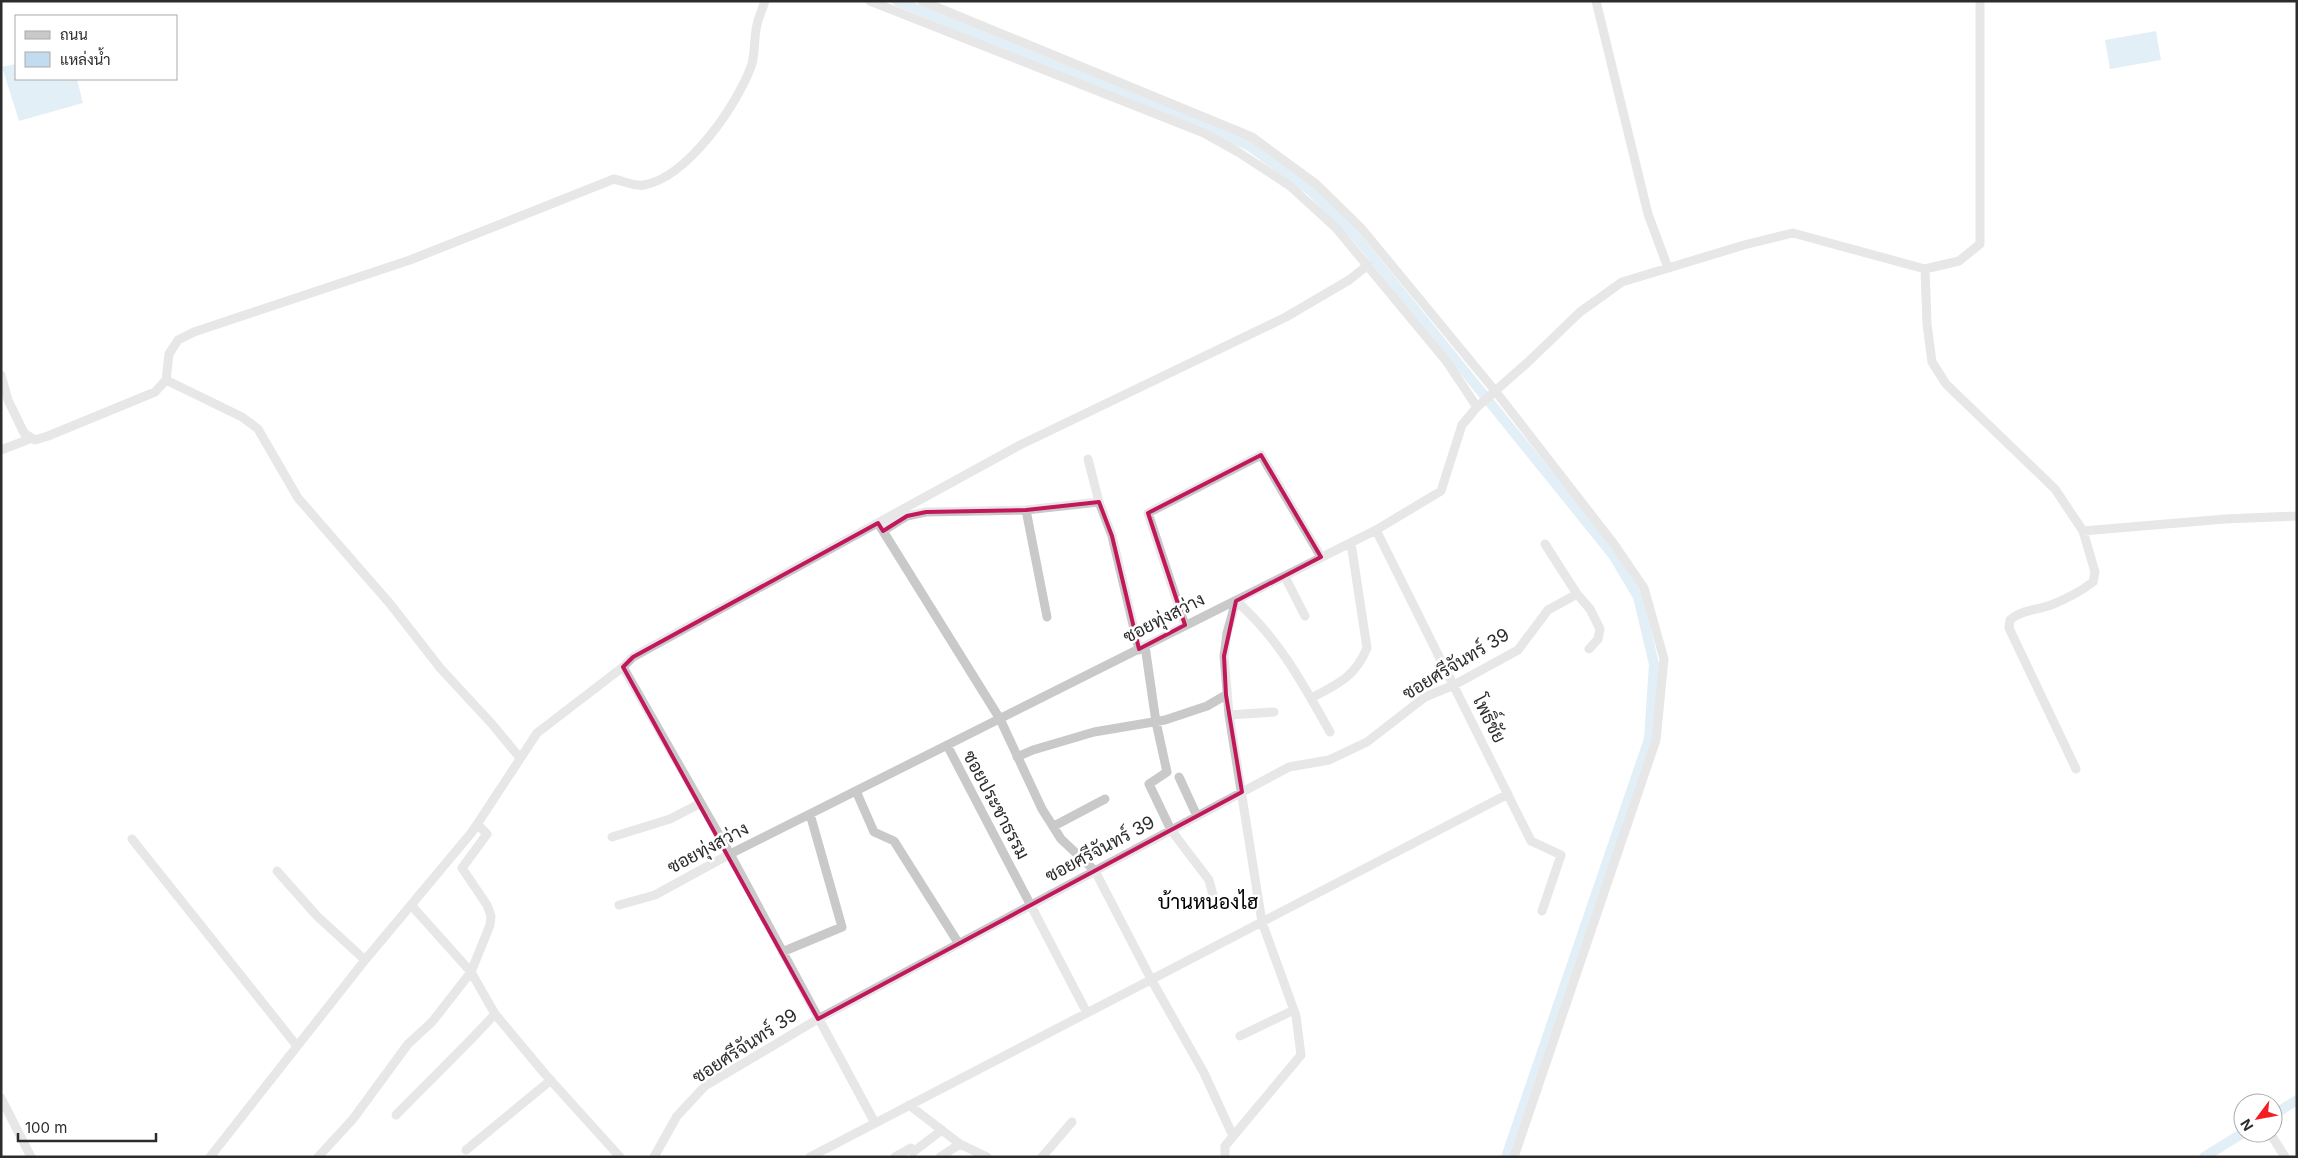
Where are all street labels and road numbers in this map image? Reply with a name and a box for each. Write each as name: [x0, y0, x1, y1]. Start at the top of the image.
street label: ซอยทุ่งสว่าง: [1119, 587, 1209, 649]
street label: ซอยศรีจันทร์ 39: [1398, 622, 1513, 704]
street label: โพธิ์ชัย: [1468, 688, 1515, 746]
street label: ซอยประชาธรรม: [959, 747, 1034, 863]
street label: ซอยศรีจันทร์ 39: [1041, 809, 1158, 886]
street label: ซอยทุ่งสว่าง: [663, 817, 753, 879]
street label: ซอยศรีจันทร์ 39: [687, 1002, 801, 1087]

